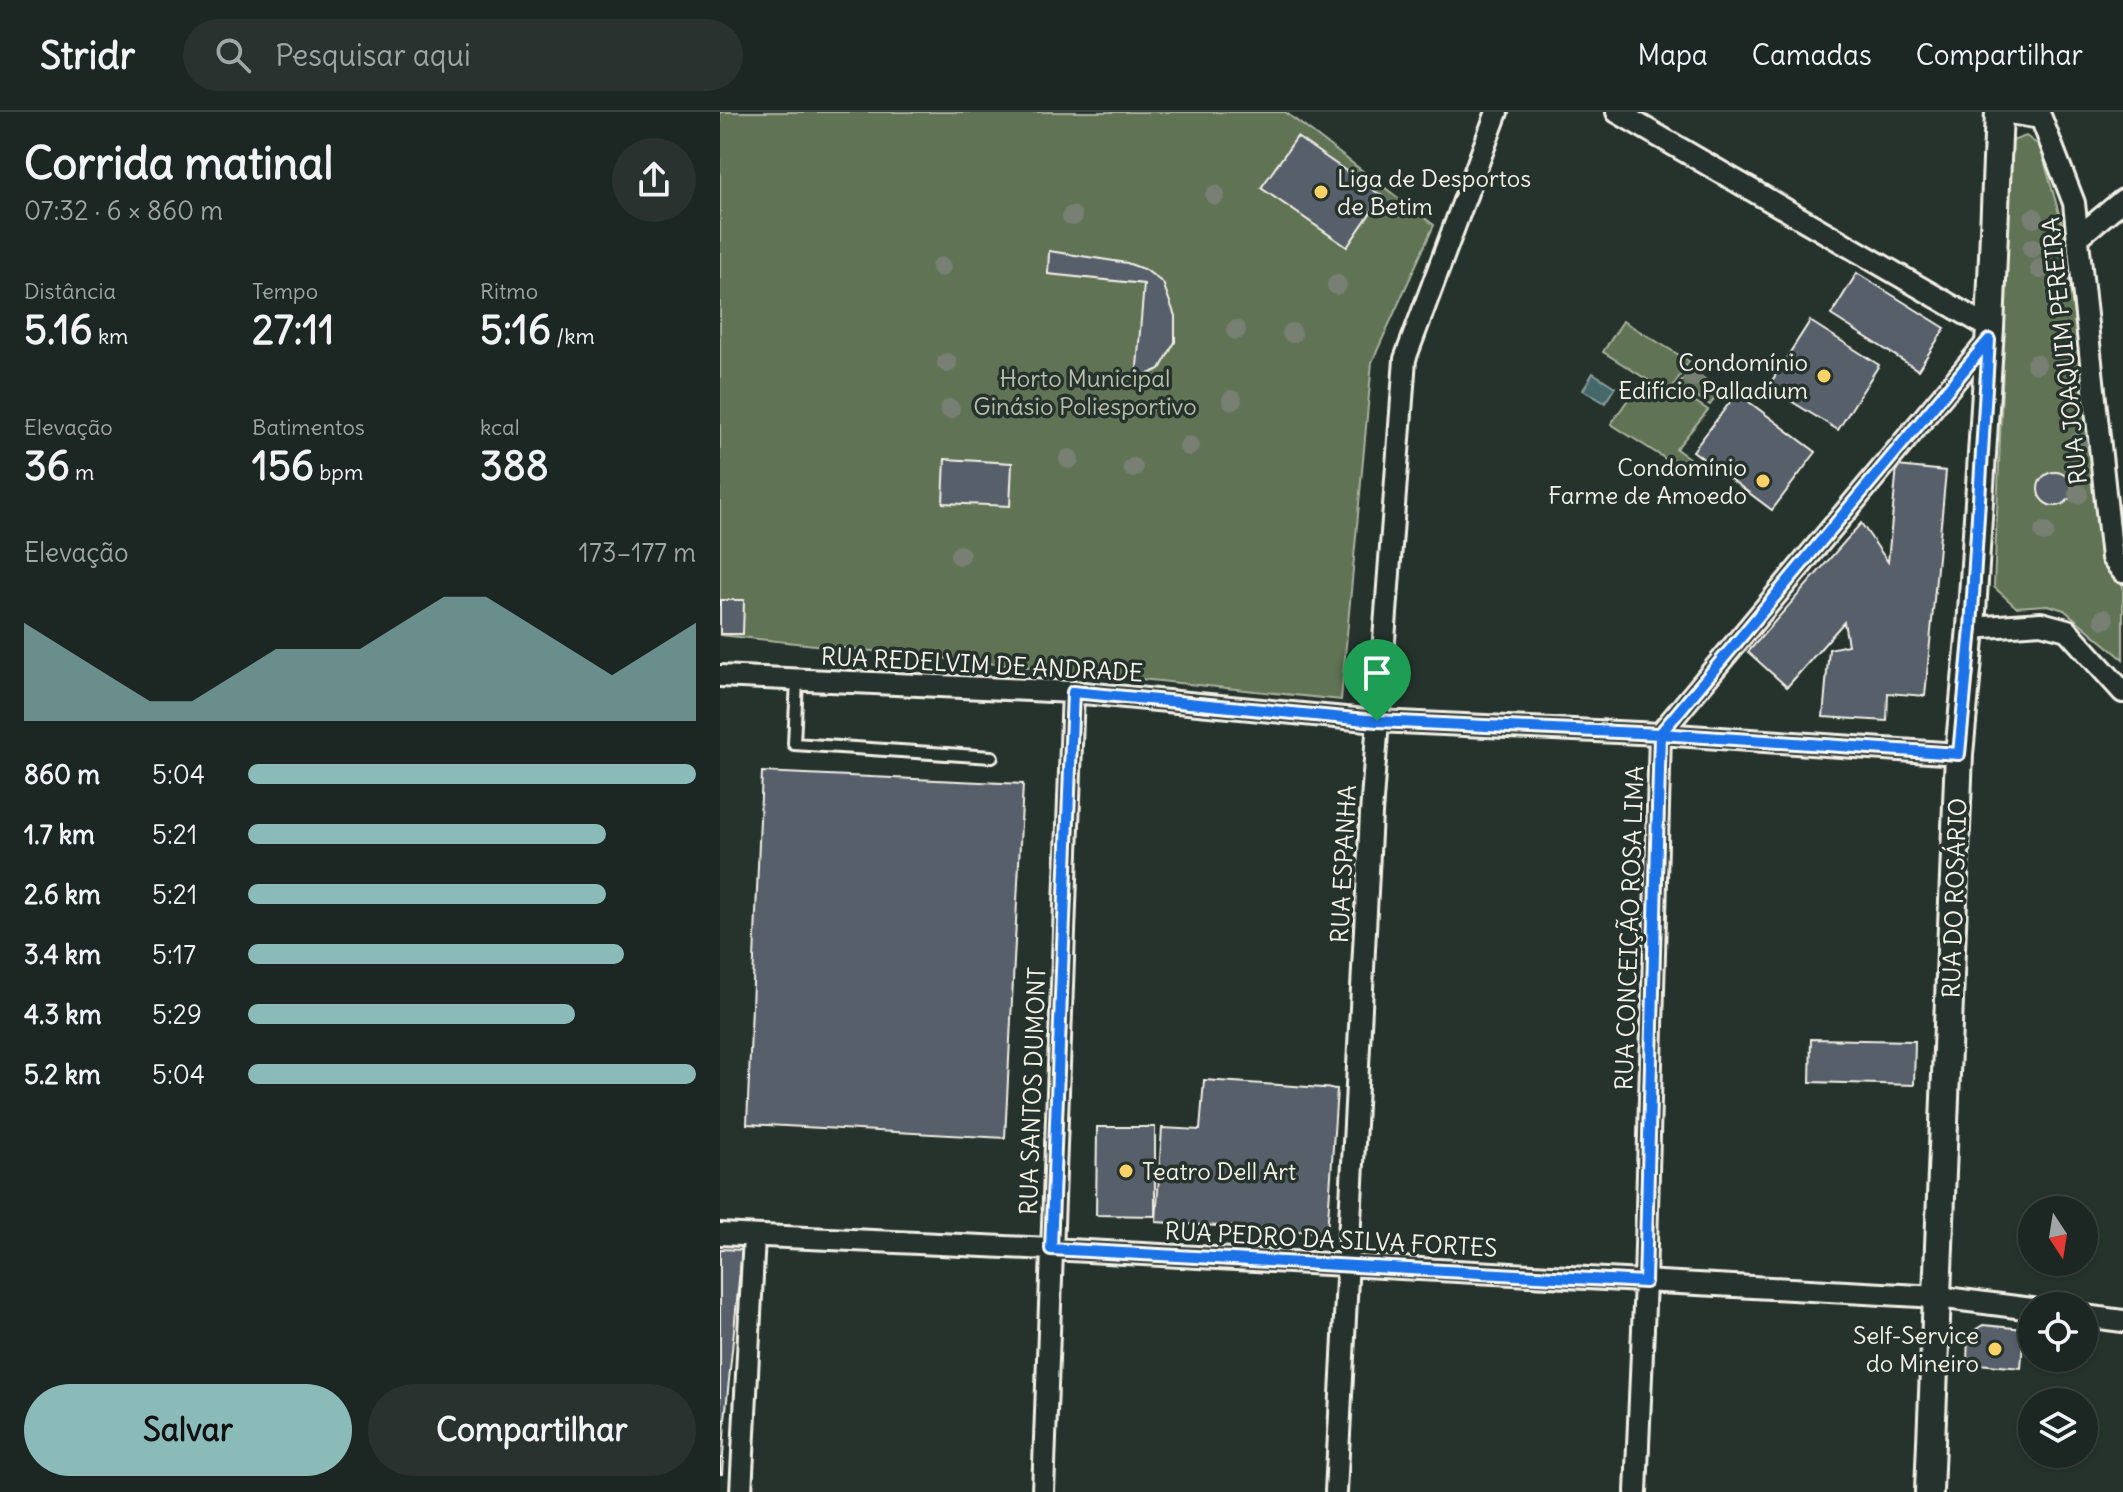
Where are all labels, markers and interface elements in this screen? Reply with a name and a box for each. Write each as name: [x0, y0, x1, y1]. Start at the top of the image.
search box: [183, 19, 743, 91]
text: Stridr: [40, 32, 135, 79]
icon: search: [211, 33, 255, 77]
text: Pesquisar aqui: [275, 36, 471, 74]
text: Mapa: [1637, 37, 1708, 73]
text: Camadas: [1752, 37, 1872, 73]
text: Compartilhar: [1916, 37, 2083, 73]
text: Corrida matinal: [24, 136, 333, 191]
button: share: [612, 138, 696, 222]
place label: Liga de Desportos de Betim: [1337, 163, 1531, 221]
marker: Liga de Desportos de Betim: [1312, 183, 1330, 201]
text: 07:32 · 6 × 860 m: [24, 194, 223, 227]
street label: RUA JOAQUIM PEREIRA: [2035, 216, 2093, 486]
text: Distância: [24, 277, 116, 305]
text: Tempo: [252, 277, 318, 305]
text: Ritmo: [480, 277, 538, 305]
text: 5.16: [24, 305, 93, 355]
text: 27:11: [252, 305, 334, 355]
text: 5:16: [480, 305, 551, 355]
text: km: [93, 322, 128, 350]
text: /km: [551, 322, 595, 350]
place label: Condomínio Edifício Palladium: [1618, 347, 1808, 405]
park label: Horto Municipal Ginásio Poliesportivo: [973, 363, 1197, 421]
marker: Condomínio Edifício Palladium: [1815, 367, 1833, 385]
text: Elevação: [24, 413, 113, 441]
text: Batimentos: [252, 413, 365, 441]
text: kcal: [480, 413, 520, 441]
text: 36: [24, 441, 70, 491]
text: 156: [252, 441, 314, 491]
text: 388: [480, 441, 549, 491]
place label: Condomínio Farme de Amoedo: [1548, 452, 1747, 510]
text: m: [70, 458, 94, 486]
text: bpm: [314, 458, 363, 486]
marker: Condomínio Farme de Amoedo: [1754, 472, 1772, 490]
text: Elevação: [24, 536, 129, 569]
text: 173–177 m: [579, 536, 696, 569]
pin: [1343, 639, 1411, 721]
street label: RUA REDELVIM DE ANDRADE: [820, 641, 1144, 687]
icon: arrive: [1355, 651, 1399, 695]
text: 860 m: [24, 758, 100, 791]
text: 5:04: [152, 758, 205, 791]
street label: RUA CONCEIÇÃO ROSA LIMA: [1608, 765, 1650, 1091]
street label: RUA ESPANHA: [1324, 784, 1362, 944]
street label: RUA DO ROSÁRIO: [1936, 797, 1972, 999]
text: 1.7 km: [24, 818, 95, 851]
text: 5:21: [152, 818, 197, 851]
text: 2.6 km: [24, 878, 101, 911]
text: 5:21: [152, 878, 197, 911]
text: 3.4 km: [24, 938, 101, 971]
text: 5:17: [152, 938, 196, 971]
street label: RUA SANTOS DUMONT: [1013, 966, 1051, 1216]
text: 4.3 km: [24, 998, 101, 1031]
text: 5:29: [152, 998, 202, 1031]
text: 5.2 km: [24, 1058, 101, 1091]
text: 5:04: [152, 1058, 205, 1091]
place label: Teatro Dell Art: [1142, 1156, 1296, 1186]
marker: Teatro Dell Art: [1117, 1162, 1135, 1180]
north arrow: [2018, 1196, 2098, 1276]
map controls: [2018, 1196, 2098, 1468]
street label: RUA PEDRO DA SILVA FORTES: [1164, 1215, 1498, 1263]
button: locate: [2018, 1292, 2098, 1372]
place label: Self-Service do Mineiro: [1853, 1320, 1979, 1378]
marker: Self-Service do Mineiro: [1986, 1340, 2004, 1358]
button: Salvar: [24, 1384, 352, 1476]
button: Compartilhar: [368, 1384, 696, 1476]
button: layers: [2018, 1388, 2098, 1468]

